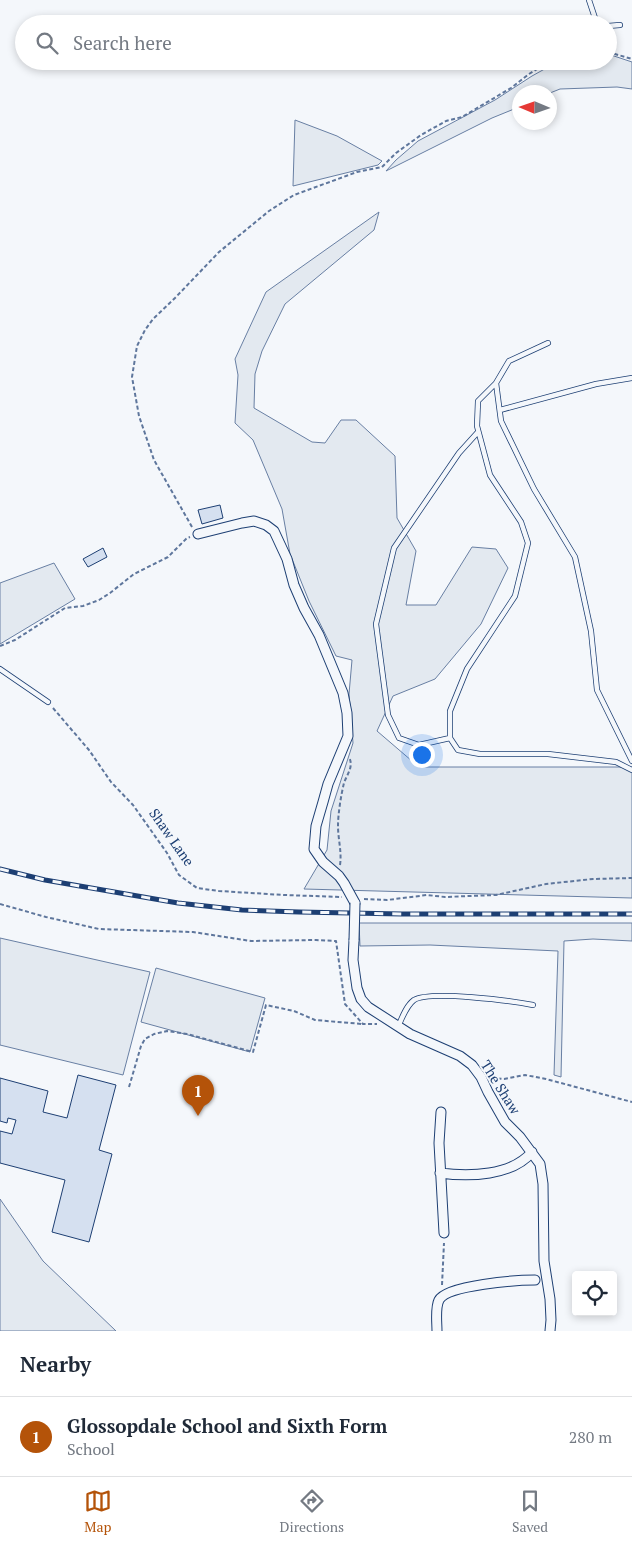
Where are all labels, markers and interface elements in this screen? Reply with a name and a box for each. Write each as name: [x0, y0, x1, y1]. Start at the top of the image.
search box: [15, 15, 617, 70]
icon: search: [33, 29, 61, 57]
text: Search here: [73, 30, 172, 55]
north arrow: [512, 85, 557, 130]
your location: [409, 742, 435, 768]
street label: Shaw Lane: [145, 804, 199, 870]
street label: The Shaw: [477, 1056, 525, 1118]
pin: 1: [182, 1075, 214, 1116]
map controls: [572, 1271, 617, 1316]
button: locate: [572, 1271, 617, 1316]
text: Nearby: [20, 1350, 91, 1378]
text: Glossopdale School and Sixth Form: [67, 1413, 387, 1438]
text: 1: [31, 1426, 41, 1448]
text: 280 m: [569, 1426, 612, 1448]
text: School: [67, 1438, 115, 1460]
tab: Map: [84, 1487, 112, 1536]
tab: Directions: [280, 1487, 344, 1536]
tab: Saved: [512, 1487, 548, 1536]

